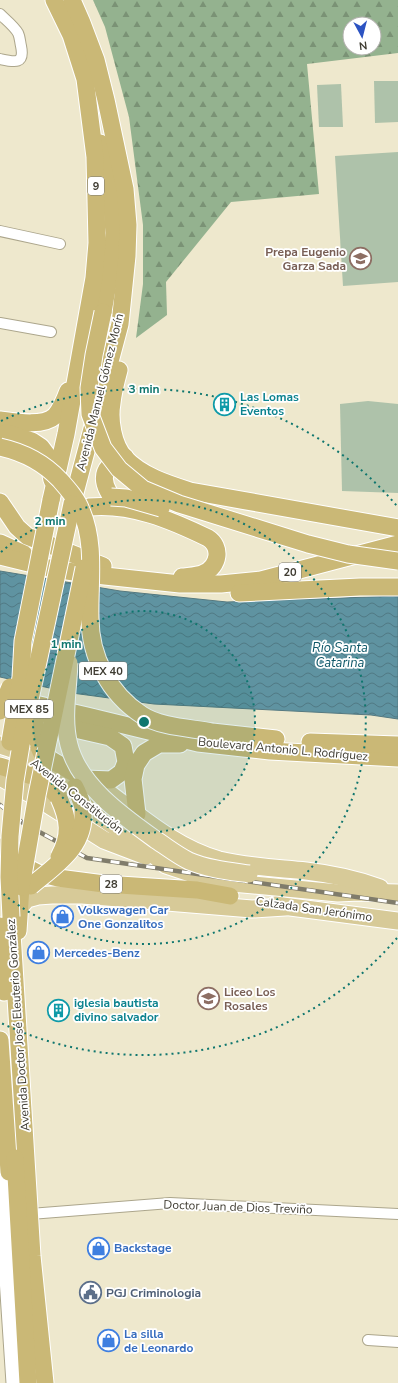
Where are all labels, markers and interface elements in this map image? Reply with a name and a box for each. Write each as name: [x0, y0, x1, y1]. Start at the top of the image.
north arrow: [342, 16, 382, 56]
text: N: [358, 37, 368, 53]
road number: 9: [88, 177, 104, 195]
place label: Prepa Eugenio Garza Sada: [265, 244, 346, 274]
school or university icon: Prepa Eugenio Garza Sada: [348, 246, 374, 272]
street label: Avenida Manuel Gómez Morín: [73, 312, 127, 472]
text: 3 min: [128, 381, 160, 397]
place label: Las Lomas Eventos: [240, 389, 299, 419]
building icon: Las Lomas Eventos: [212, 391, 238, 417]
text: 2 min: [34, 513, 66, 529]
road number: 20: [279, 563, 301, 581]
text: 1 min: [50, 636, 82, 652]
water label: Río Santa Catarina: [312, 639, 368, 672]
road number: MEX 40: [79, 662, 127, 680]
road number: MEX 85: [5, 700, 53, 718]
centre of rings: [137, 715, 151, 729]
street label: Boulevard Antonio L. Rodríguez: [197, 734, 369, 764]
street label: Avenida Constitución: [27, 755, 127, 837]
road number: 28: [100, 875, 122, 893]
street label: Calzada San Jerónimo: [255, 893, 374, 925]
place label: Volkswagen Car One Gonzalitos: [77, 902, 169, 932]
shop icon: Volkswagen Car One Gonzalitos: [49, 904, 75, 930]
street label: Avenida Doctor José Eleuterio González: [3, 918, 33, 1132]
shop icon: Mercedes-Benz: [25, 940, 51, 966]
place label: Mercedes-Benz: [54, 945, 140, 961]
place label: Liceo Los Rosales: [224, 984, 276, 1014]
school or university icon: Liceo Los Rosales: [195, 986, 221, 1012]
place label: iglesia bautista divino salvador: [74, 995, 159, 1025]
building icon: iglesia bautista divino salvador: [46, 997, 72, 1023]
street label: Doctor Juan de Dios Treviño: [163, 1196, 313, 1218]
shop icon: Backstage: [85, 1235, 111, 1261]
place label: Backstage: [114, 1240, 172, 1256]
public building icon: PGJ Criminologia: [78, 1280, 104, 1306]
place label: PGJ Criminologia: [106, 1285, 201, 1301]
place label: La silla de Leonardo: [124, 1326, 193, 1356]
shop icon: La silla de Leonardo: [96, 1328, 122, 1354]

